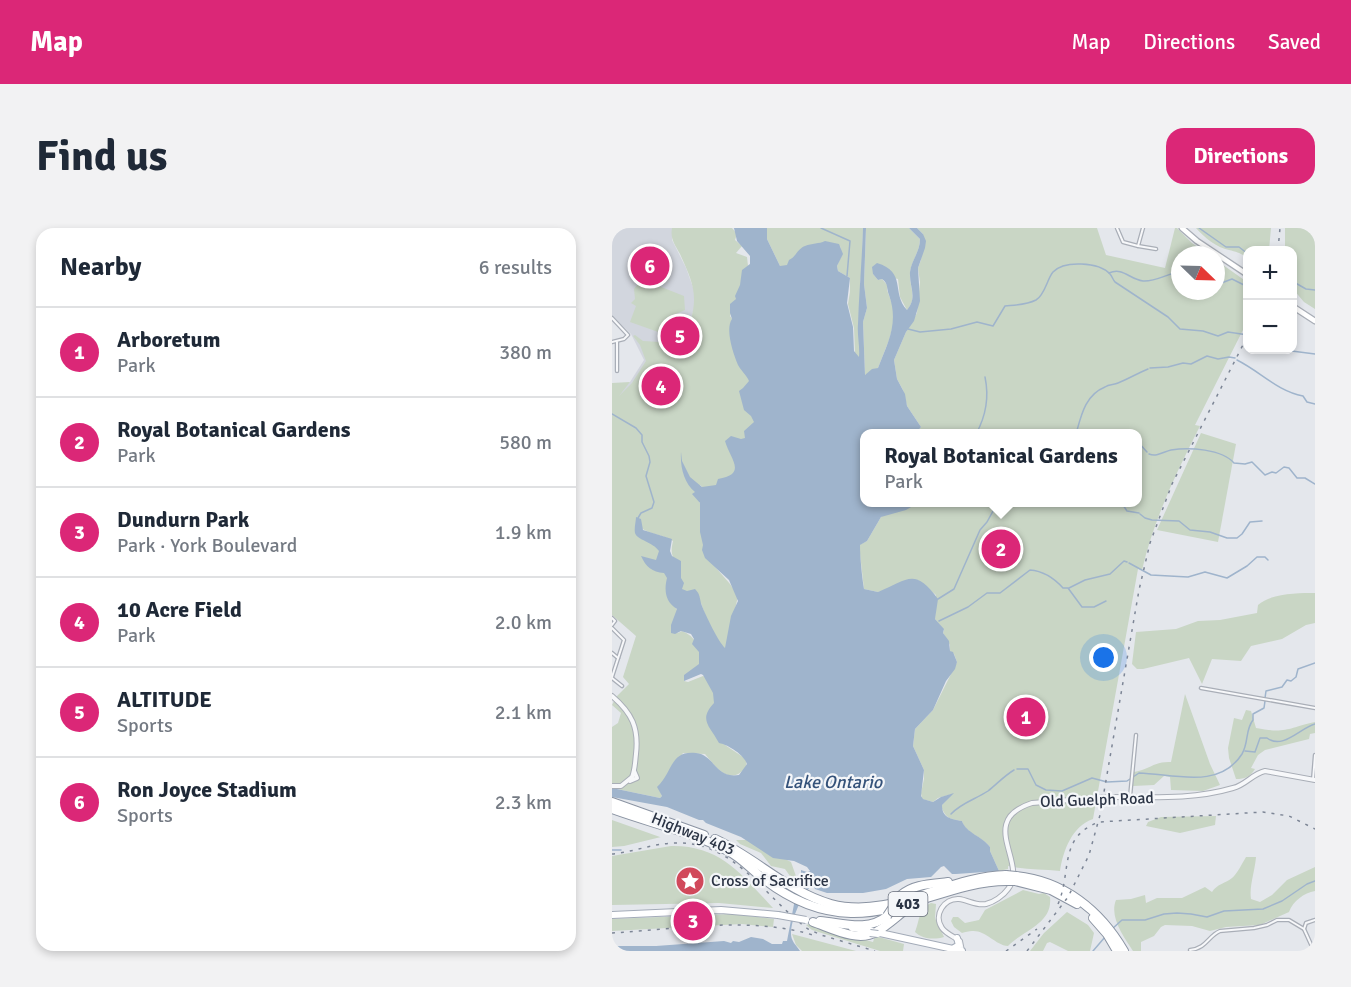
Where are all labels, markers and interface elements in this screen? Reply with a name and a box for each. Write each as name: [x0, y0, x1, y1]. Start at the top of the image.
text: Map: [30, 25, 83, 59]
text: Map: [1072, 29, 1110, 55]
text: Directions: [1143, 29, 1235, 55]
text: Saved: [1268, 29, 1321, 55]
button: Directions: [1166, 128, 1315, 184]
text: Find us: [36, 131, 167, 182]
pin: 6: [630, 243, 669, 288]
north arrow: [1171, 246, 1225, 300]
map controls: [1243, 246, 1297, 354]
button: +: [1243, 246, 1297, 300]
text: Nearby: [60, 251, 141, 283]
text: 6 results: [479, 255, 552, 280]
button: −: [1243, 300, 1297, 354]
pin: 5: [660, 314, 700, 358]
text: Arboretum: [117, 326, 220, 353]
text: 1: [74, 340, 85, 365]
text: 380 m: [499, 340, 552, 365]
text: Park: [117, 353, 155, 378]
pin: 4: [641, 364, 680, 408]
text: Royal Botanical Gardens: [117, 416, 350, 443]
popup: [860, 429, 1142, 507]
text: 2: [74, 430, 85, 455]
text: 580 m: [499, 430, 552, 455]
text: Royal Botanical Gardens: [884, 442, 1118, 469]
text: Park: [117, 443, 155, 468]
text: Park: [884, 469, 923, 494]
text: Dundurn Park: [117, 506, 249, 533]
text: 3: [74, 520, 85, 545]
text: 1.9 km: [495, 520, 552, 545]
pin: 2: [982, 526, 1020, 572]
text: Park · York Boulevard: [117, 533, 297, 558]
text: 10 Acre Field: [117, 596, 242, 623]
text: 4: [74, 610, 85, 635]
text: 2.0 km: [495, 610, 552, 635]
text: Park: [117, 623, 155, 648]
your location: [1089, 643, 1118, 672]
text: ALTITUDE: [117, 686, 212, 713]
pin: 1: [1006, 694, 1046, 740]
text: 5: [74, 700, 85, 725]
text: 2.1 km: [495, 700, 552, 725]
text: Sports: [117, 713, 173, 738]
water label: Lake Ontario: [784, 771, 884, 793]
text: Ron Joyce Stadium: [117, 776, 297, 803]
street label: Old Guelph Road: [1040, 788, 1154, 812]
text: 6: [74, 790, 85, 815]
text: 2.3 km: [495, 790, 552, 815]
text: Sports: [117, 803, 173, 828]
street label: Highway 403: [648, 808, 738, 860]
place icon: Cross of Sacrifice: [674, 865, 706, 897]
place label: Cross of Sacrifice: [711, 871, 829, 891]
road number: 403: [888, 892, 928, 916]
pin: 3: [674, 898, 712, 944]

